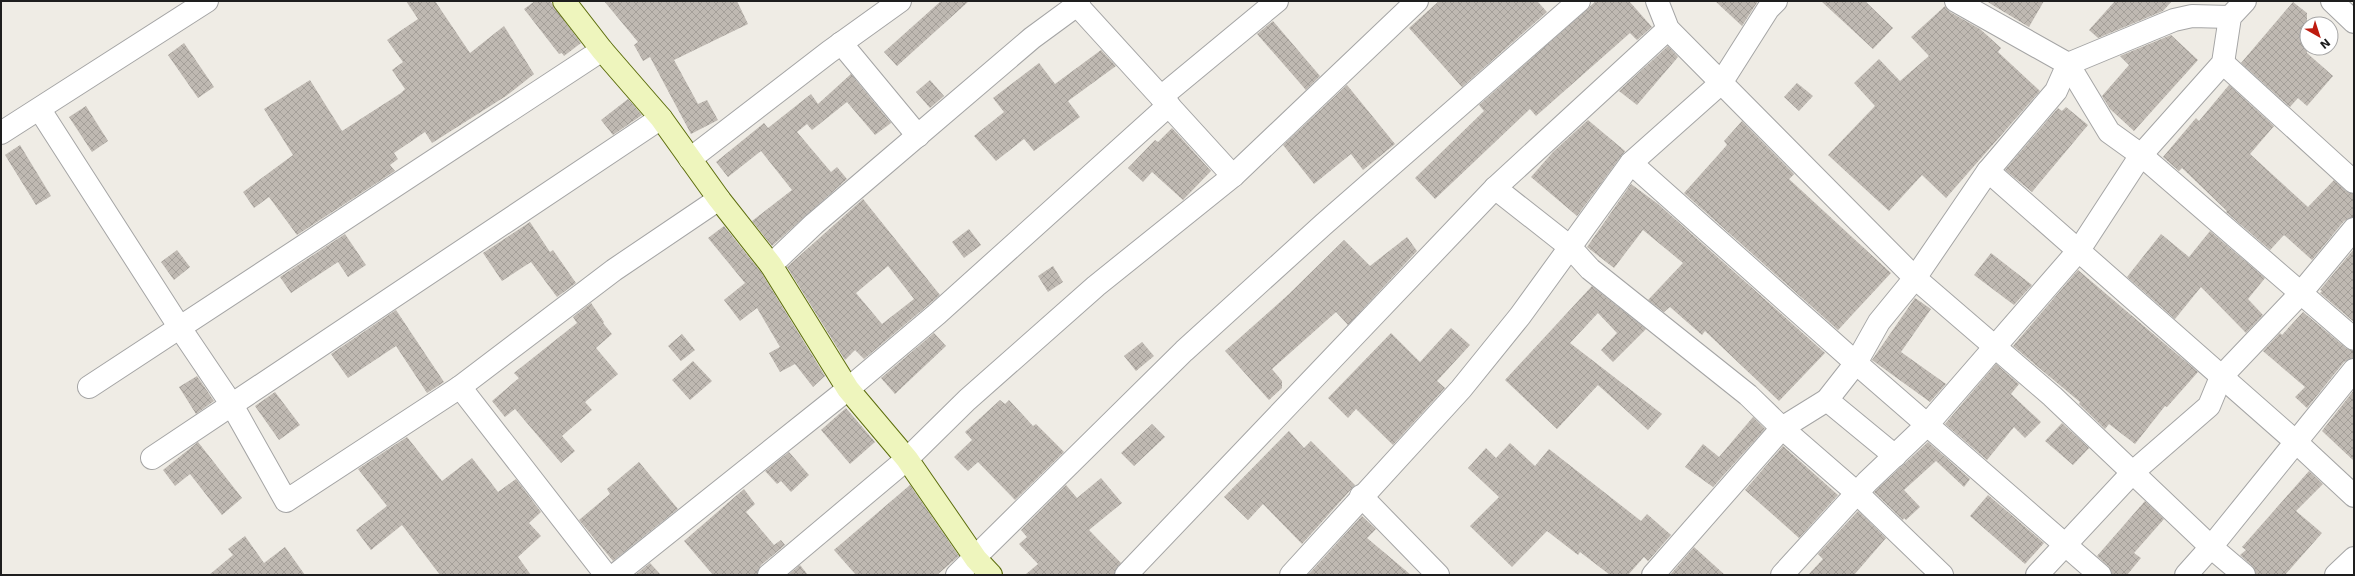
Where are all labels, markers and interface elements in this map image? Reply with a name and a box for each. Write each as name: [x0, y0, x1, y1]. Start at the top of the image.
north arrow: [2299, 16, 2339, 56]
text: N: [2317, 35, 2333, 51]

